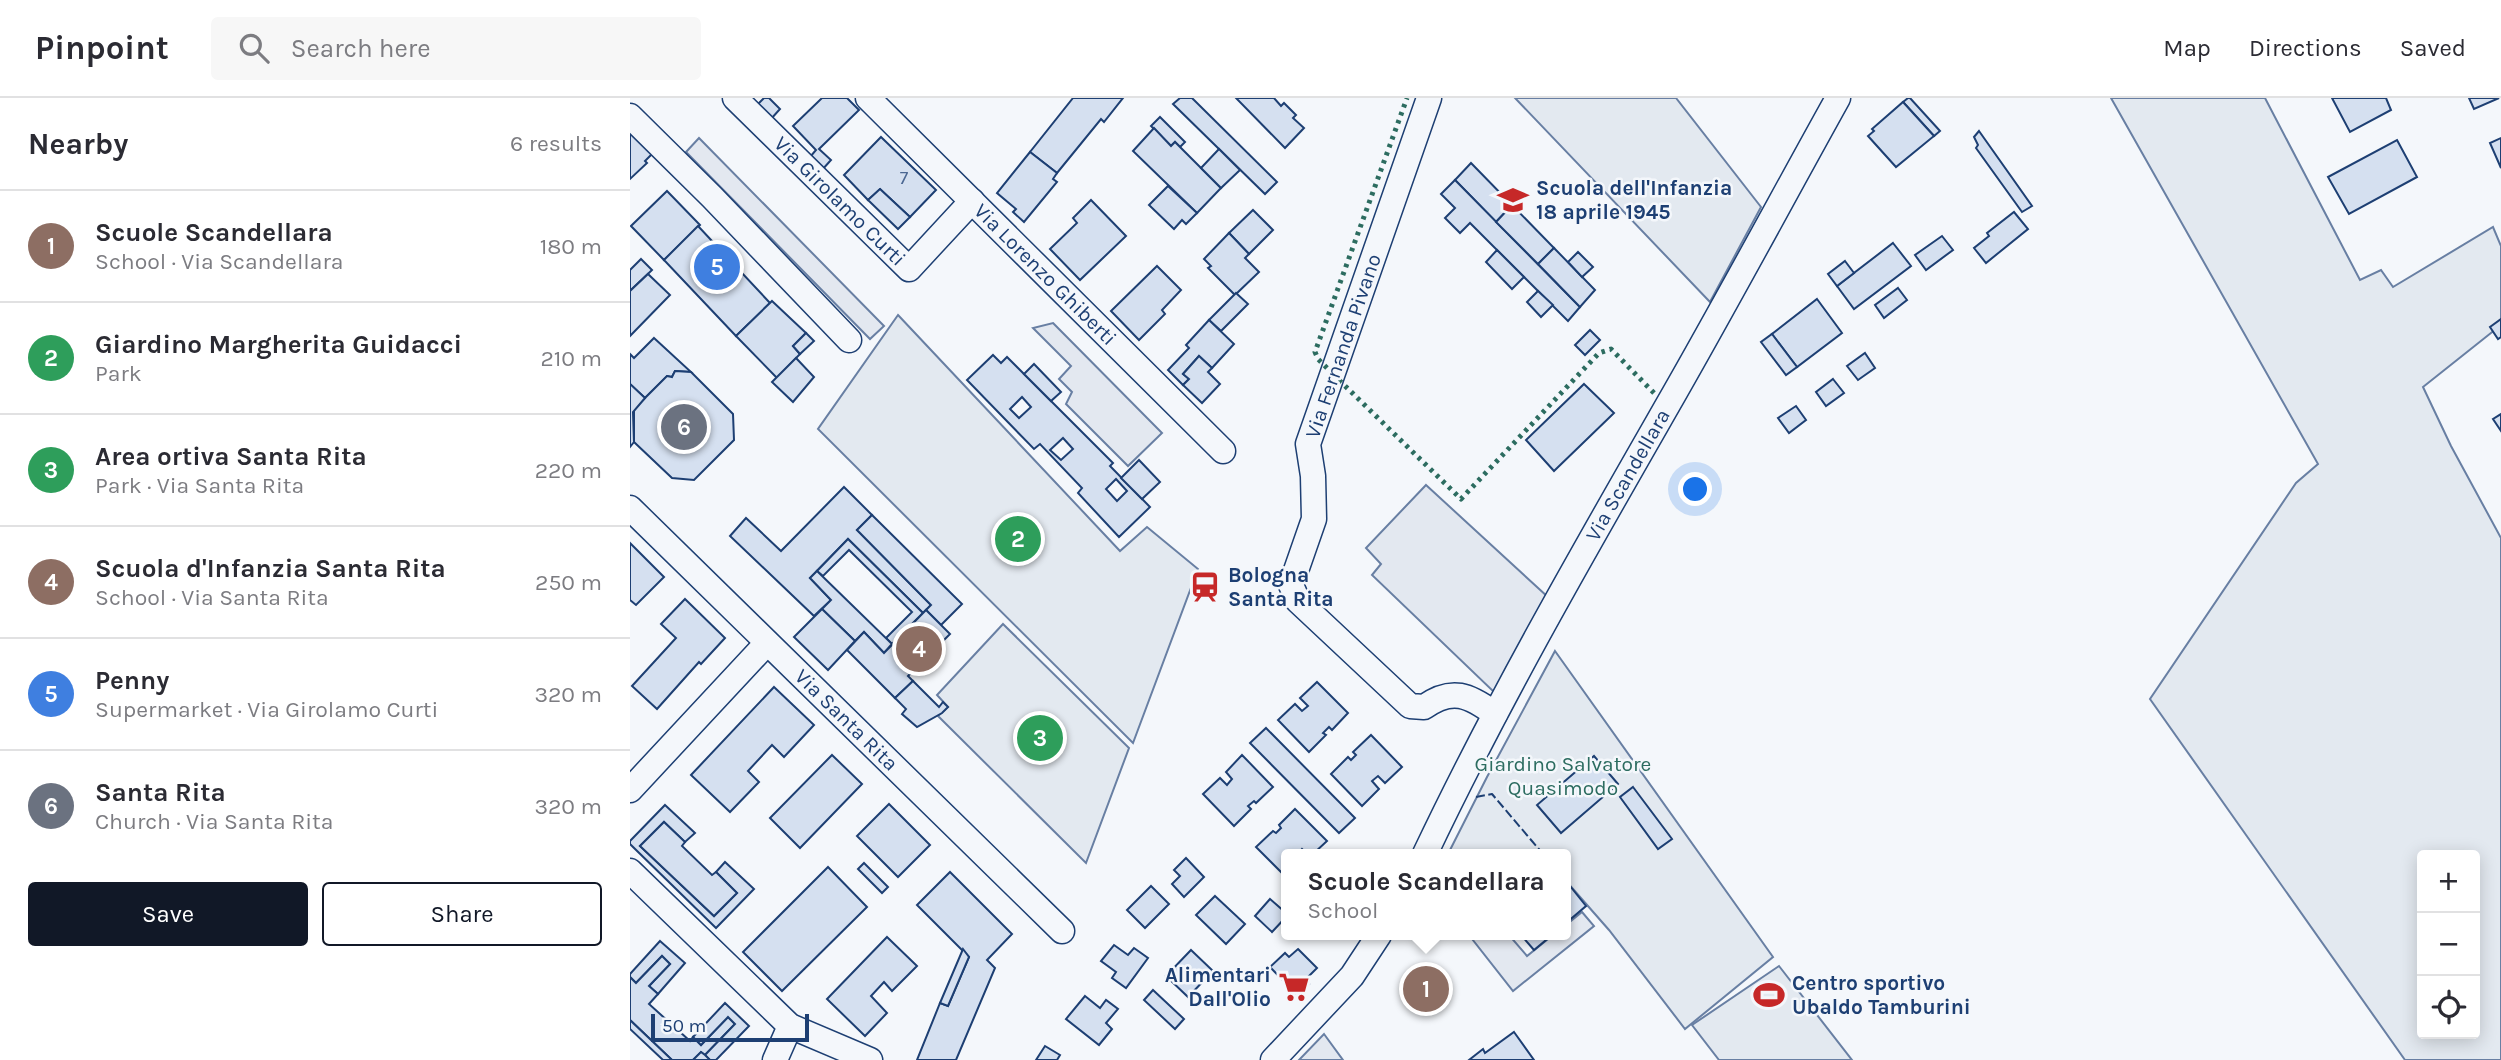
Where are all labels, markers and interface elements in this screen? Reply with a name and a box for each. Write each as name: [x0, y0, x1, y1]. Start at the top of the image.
search box: [211, 17, 701, 80]
text: Pinpoint: [35, 29, 169, 67]
icon: search: [235, 29, 273, 67]
text: Search here: [291, 33, 431, 64]
text: Map: [2163, 34, 2211, 62]
text: Directions: [2249, 34, 2362, 62]
text: Saved: [2400, 34, 2466, 62]
text: Nearby: [28, 126, 128, 162]
text: 6 results: [510, 130, 602, 157]
street label: Via Girolamo Curti: [769, 131, 910, 271]
house number: 7: [900, 167, 909, 189]
place label: Scuola dell'Infanzia 18 aprile 1945: [1536, 176, 1732, 224]
school or university icon: Scuola dell'Infanzia 18 aprile 1945: [1496, 183, 1530, 217]
street label: Via Lorenzo Ghiberti: [969, 198, 1121, 350]
text: Scuole Scandellara: [95, 217, 333, 248]
text: 1: [47, 233, 55, 260]
text: 180 m: [540, 233, 602, 260]
pin: 5: [694, 241, 740, 293]
text: School · Via Scandellara: [95, 248, 343, 275]
street label: Via Fernanda Pivano: [1300, 251, 1386, 441]
text: Giardino Margherita Guidacci: [95, 329, 462, 360]
text: 2: [44, 345, 58, 372]
text: 210 m: [540, 345, 602, 372]
text: Park: [95, 360, 142, 387]
pin: 6: [661, 401, 707, 453]
street label: Via Scandellara: [1581, 405, 1675, 545]
text: Area ortiva Santa Rita: [95, 441, 367, 472]
text: 3: [44, 457, 58, 484]
text: 220 m: [535, 457, 602, 484]
text: Park · Via Santa Rita: [95, 472, 304, 499]
your location: [1678, 472, 1712, 506]
pin: 2: [995, 513, 1041, 565]
text: Scuola d'Infanzia Santa Rita: [95, 553, 446, 584]
place label: Bologna Santa Rita: [1228, 563, 1334, 611]
text: 4: [44, 569, 58, 596]
text: 250 m: [535, 569, 602, 596]
station icon: Bologna Santa Rita: [1188, 570, 1222, 604]
text: School · Via Santa Rita: [95, 584, 329, 611]
pin: 4: [896, 623, 942, 675]
street label: Via Santa Rita: [790, 664, 903, 776]
text: Penny: [95, 665, 169, 696]
text: 5: [44, 681, 58, 708]
text: 320 m: [534, 681, 602, 708]
text: Supermarket · Via Girolamo Curti: [95, 696, 438, 723]
pin: 3: [1017, 712, 1063, 764]
park label: Giardino Salvatore Quasimodo: [1475, 752, 1651, 800]
text: Santa Rita: [95, 777, 226, 808]
text: 6: [44, 793, 58, 820]
text: 320 m: [534, 793, 602, 820]
text: Church · Via Santa Rita: [95, 808, 333, 835]
popup: [1281, 849, 1571, 940]
map controls: [2417, 850, 2480, 1039]
button: +: [2417, 850, 2480, 913]
text: Scuole Scandellara: [1307, 866, 1545, 897]
button: Save: [28, 882, 308, 946]
button: Share: [322, 882, 602, 946]
text: School: [1307, 897, 1378, 924]
button: −: [2417, 913, 2480, 976]
place label: Alimentari Dall'Olio: [1165, 963, 1271, 1011]
pin: 1: [1403, 963, 1449, 1015]
supermarket icon: Alimentari Dall'Olio: [1277, 970, 1311, 1004]
place label: Centro sportivo Ubaldo Tamburini: [1792, 971, 1971, 1019]
button: locate: [2417, 976, 2480, 1039]
sports icon: Centro sportivo Ubaldo Tamburini: [1752, 978, 1786, 1012]
scale bar: [651, 1011, 808, 1043]
text: 50 m: [662, 1015, 706, 1037]

